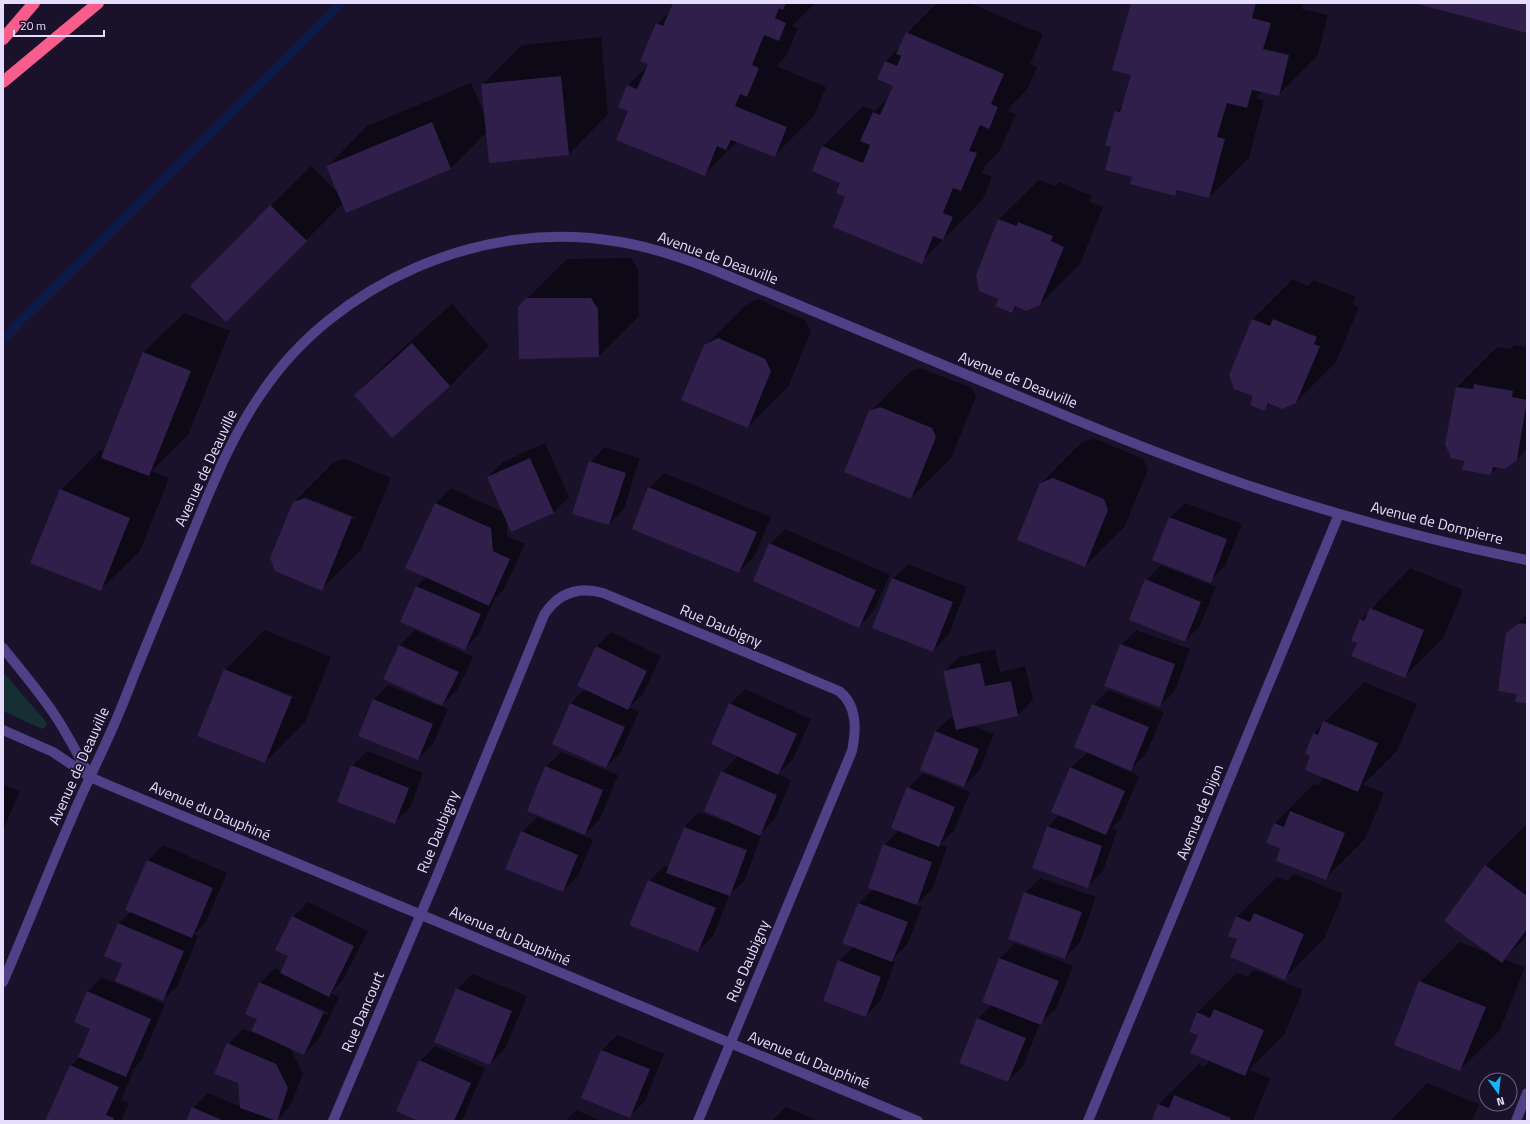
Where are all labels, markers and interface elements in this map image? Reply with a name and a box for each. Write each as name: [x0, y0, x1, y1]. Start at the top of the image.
scale bar: [14, 12, 104, 38]
text: 20 m: [20, 16, 46, 35]
street label: Avenue de Deauville: [655, 225, 782, 290]
street label: Avenue de Deauville: [955, 345, 1081, 414]
street label: Avenue de Deauville: [168, 405, 243, 530]
street label: Avenue de Dompierre: [1368, 495, 1506, 550]
street label: Rue Daubigny: [677, 598, 766, 653]
street label: Avenue de Deauville: [42, 703, 115, 828]
street label: Avenue de Dijon: [1170, 761, 1229, 863]
street label: Avenue du Dauphiné: [146, 775, 274, 846]
street label: Rue Daubigny: [411, 787, 465, 877]
street label: Avenue du Dauphiné: [446, 900, 574, 971]
street label: Rue Daubigny: [720, 916, 775, 1005]
street label: Rue Dancourt: [335, 967, 390, 1056]
street label: Avenue du Dauphiné: [745, 1025, 874, 1094]
north arrow: [1478, 1072, 1518, 1112]
text: N: [1495, 1093, 1506, 1110]

